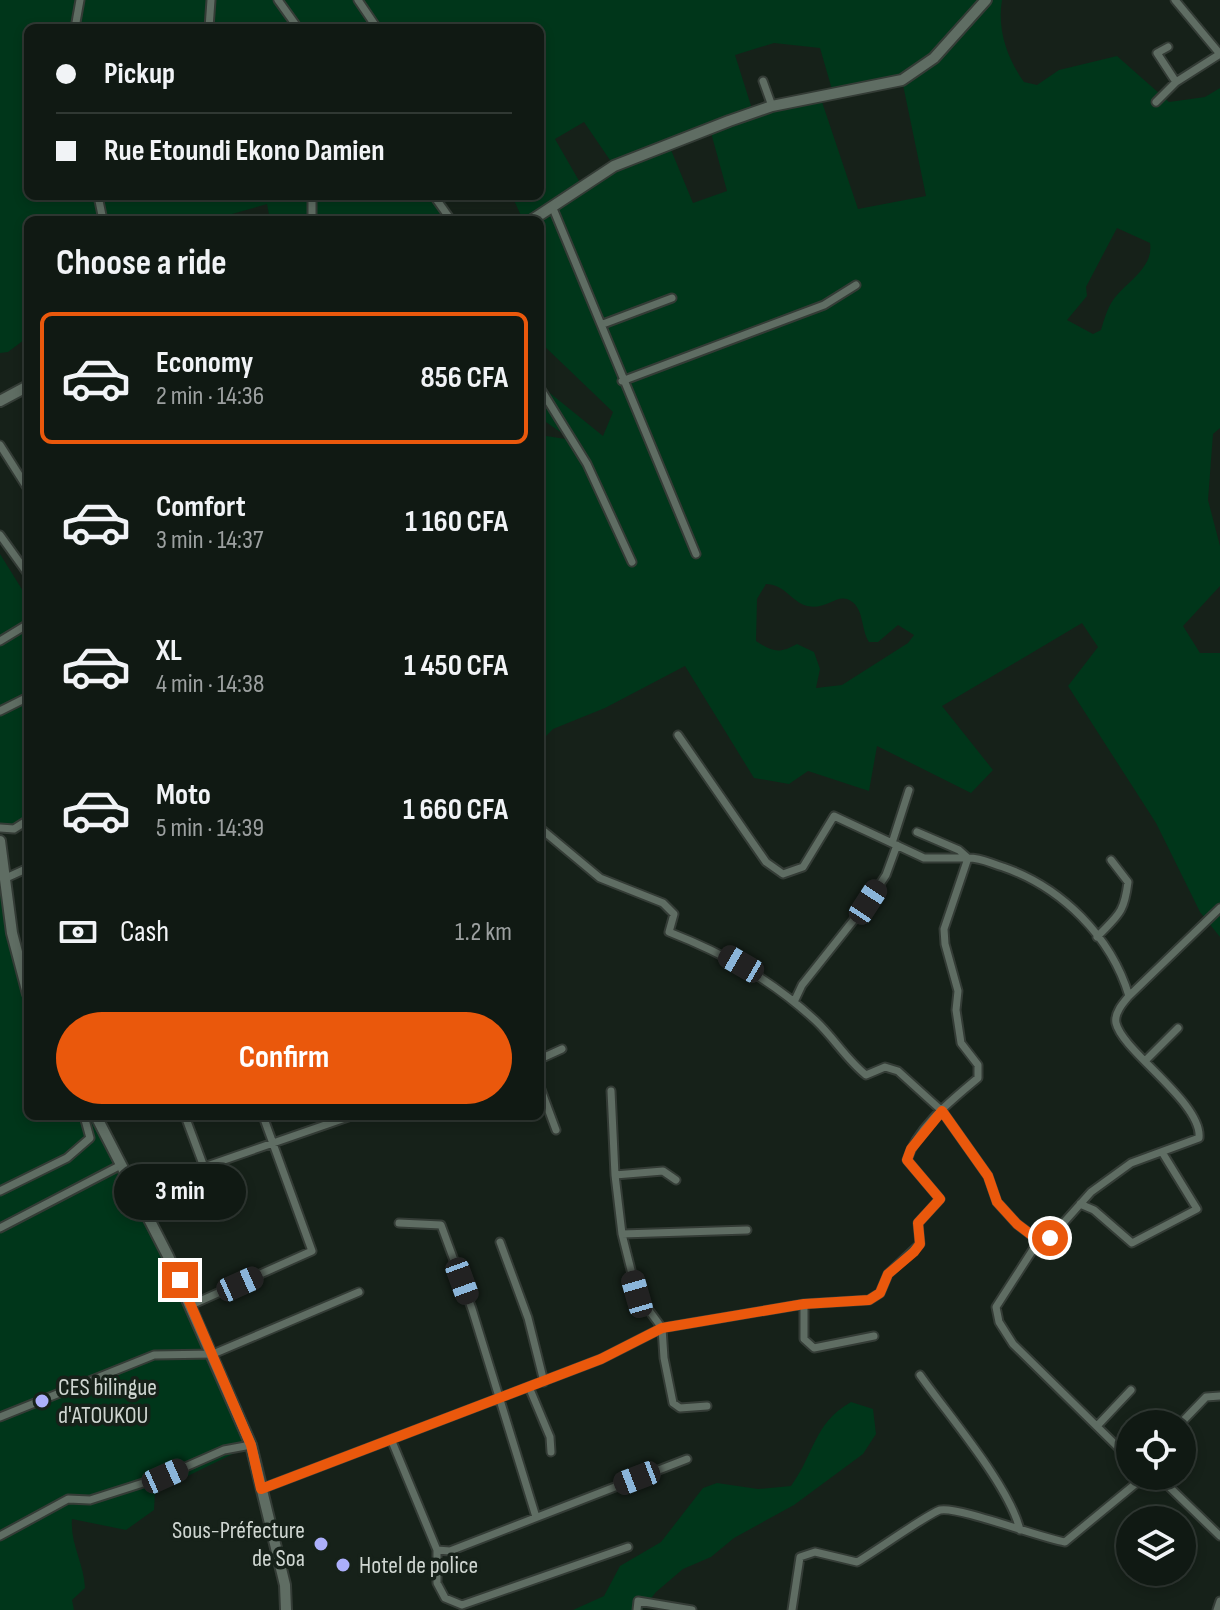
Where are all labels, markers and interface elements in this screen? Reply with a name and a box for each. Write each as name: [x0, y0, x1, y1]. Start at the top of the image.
text: Pickup: [104, 56, 175, 92]
text: Rue Etoundi Ekono Damien: [104, 133, 385, 169]
text: Choose a ride: [56, 242, 227, 285]
icon: car: [60, 342, 132, 414]
text: Economy: [156, 345, 253, 381]
text: 856 CFA: [420, 360, 508, 396]
text: 2 min · 14:36: [156, 381, 264, 412]
icon: car: [60, 486, 132, 558]
text: Comfort: [156, 489, 246, 525]
text: 1 160 CFA: [405, 504, 508, 540]
text: 3 min · 14:37: [156, 525, 263, 556]
icon: car: [60, 630, 132, 702]
text: XL: [156, 633, 182, 669]
text: 1 450 CFA: [404, 648, 508, 684]
text: 4 min · 14:38: [156, 669, 264, 700]
icon: car: [60, 774, 132, 846]
text: Moto: [156, 777, 211, 813]
text: 1 660 CFA: [403, 792, 508, 828]
text: 5 min · 14:39: [156, 813, 264, 844]
car: [845, 875, 891, 929]
icon: cash: [56, 910, 100, 954]
text: Cash: [120, 914, 169, 950]
text: 1.2 km: [455, 917, 512, 948]
car: [714, 942, 768, 986]
button: Confirm: [56, 1012, 512, 1104]
callout: 3 min: [114, 1164, 246, 1220]
text: 3 min: [155, 1176, 205, 1207]
route start: [1032, 1220, 1068, 1256]
car: [443, 1254, 481, 1308]
route end: [162, 1262, 198, 1298]
car: [213, 1263, 267, 1305]
car: [619, 1268, 655, 1320]
place label: CES bilingue d'ATOUKOU: [58, 1373, 157, 1430]
marker: CES bilingue d'ATOUKOU: [33, 1392, 51, 1410]
map controls: [1116, 1410, 1196, 1586]
button: locate: [1116, 1410, 1196, 1490]
car: [138, 1455, 192, 1497]
car: [610, 1458, 664, 1498]
button: layers: [1116, 1506, 1196, 1586]
place label: Sous-Préfecture de Soa: [172, 1516, 305, 1573]
marker: Sous-Préfecture de Soa: [312, 1535, 330, 1553]
place label: Hotel de police: [359, 1551, 478, 1580]
marker: Hotel de police: [334, 1556, 352, 1574]

